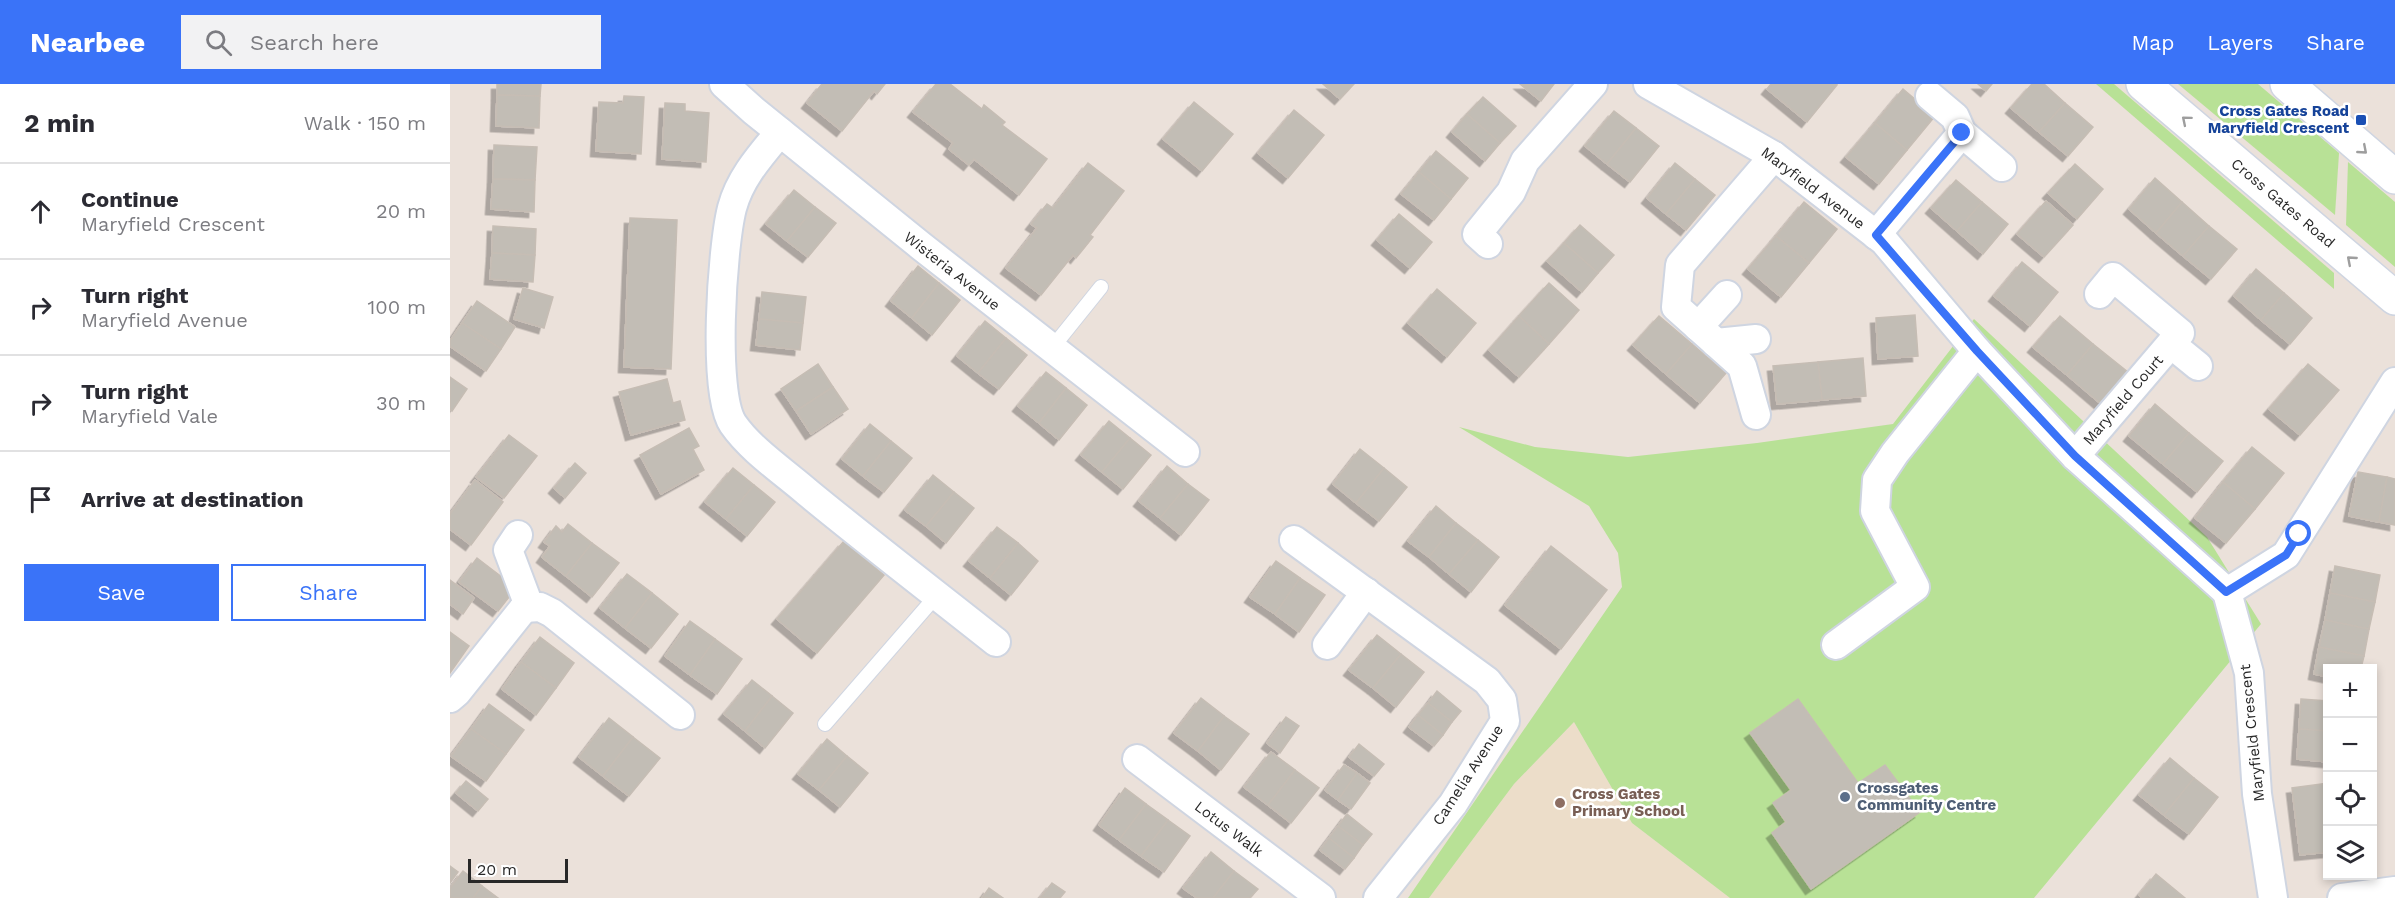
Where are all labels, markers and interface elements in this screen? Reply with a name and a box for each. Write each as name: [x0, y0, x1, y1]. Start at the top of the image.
search box: [181, 15, 601, 69]
text: Nearbee: [30, 26, 145, 59]
icon: search: [202, 26, 235, 59]
text: Search here: [250, 30, 379, 55]
text: Map: [2131, 30, 2174, 55]
text: Layers: [2207, 30, 2273, 55]
text: Share: [2306, 30, 2365, 55]
place label: Cross Gates Road Maryfield Crescent: [2208, 102, 2349, 137]
text: 2 min: [24, 108, 95, 138]
text: Walk · 150 m: [304, 111, 426, 135]
marker: Cross Gates Road Maryfield Crescent: [2354, 113, 2368, 127]
one-way arrow: [2182, 117, 2193, 128]
route end: [1948, 119, 1974, 145]
one-way arrow: [2356, 142, 2367, 153]
street label: Maryfield Avenue: [1758, 143, 1868, 233]
street label: Cross Gates Road: [2228, 154, 2338, 252]
text: Continue: [81, 187, 179, 212]
icon: ahead: [24, 195, 57, 228]
text: 20 m: [376, 199, 426, 223]
text: Maryfield Crescent: [81, 212, 265, 236]
street label: Wisteria Avenue: [900, 228, 1004, 314]
one-way arrow: [2347, 256, 2358, 267]
text: Turn right: [81, 283, 188, 308]
icon: right: [24, 291, 57, 324]
text: 100 m: [367, 295, 426, 319]
text: Maryfield Avenue: [81, 308, 248, 332]
street label: Maryfield Court: [2079, 351, 2167, 449]
text: Turn right: [81, 379, 188, 404]
icon: right: [24, 387, 57, 420]
text: 30 m: [376, 391, 426, 415]
text: Maryfield Vale: [81, 404, 218, 428]
icon: arrive: [24, 483, 57, 516]
text: Arrive at destination: [81, 487, 304, 512]
route start: [2285, 520, 2311, 546]
button: Save: [24, 564, 219, 621]
button: Share: [231, 564, 426, 621]
street label: Maryfield Crescent: [2236, 663, 2268, 803]
map controls: [2323, 664, 2377, 880]
button: +: [2323, 664, 2377, 718]
button: −: [2323, 718, 2377, 772]
street label: Camelia Avenue: [1429, 721, 1507, 829]
button: locate: [2323, 772, 2377, 826]
place label: Crossgates Community Centre: [1857, 779, 1996, 814]
place label: Cross Gates Primary School: [1572, 785, 1685, 820]
marker: Crossgates Community Centre: [1838, 790, 1852, 804]
marker: Cross Gates Primary School: [1553, 796, 1567, 810]
street label: Lotus Walk: [1191, 797, 1267, 861]
button: layers: [2323, 826, 2377, 880]
scale bar: [468, 856, 568, 884]
text: 20 m: [477, 860, 517, 879]

